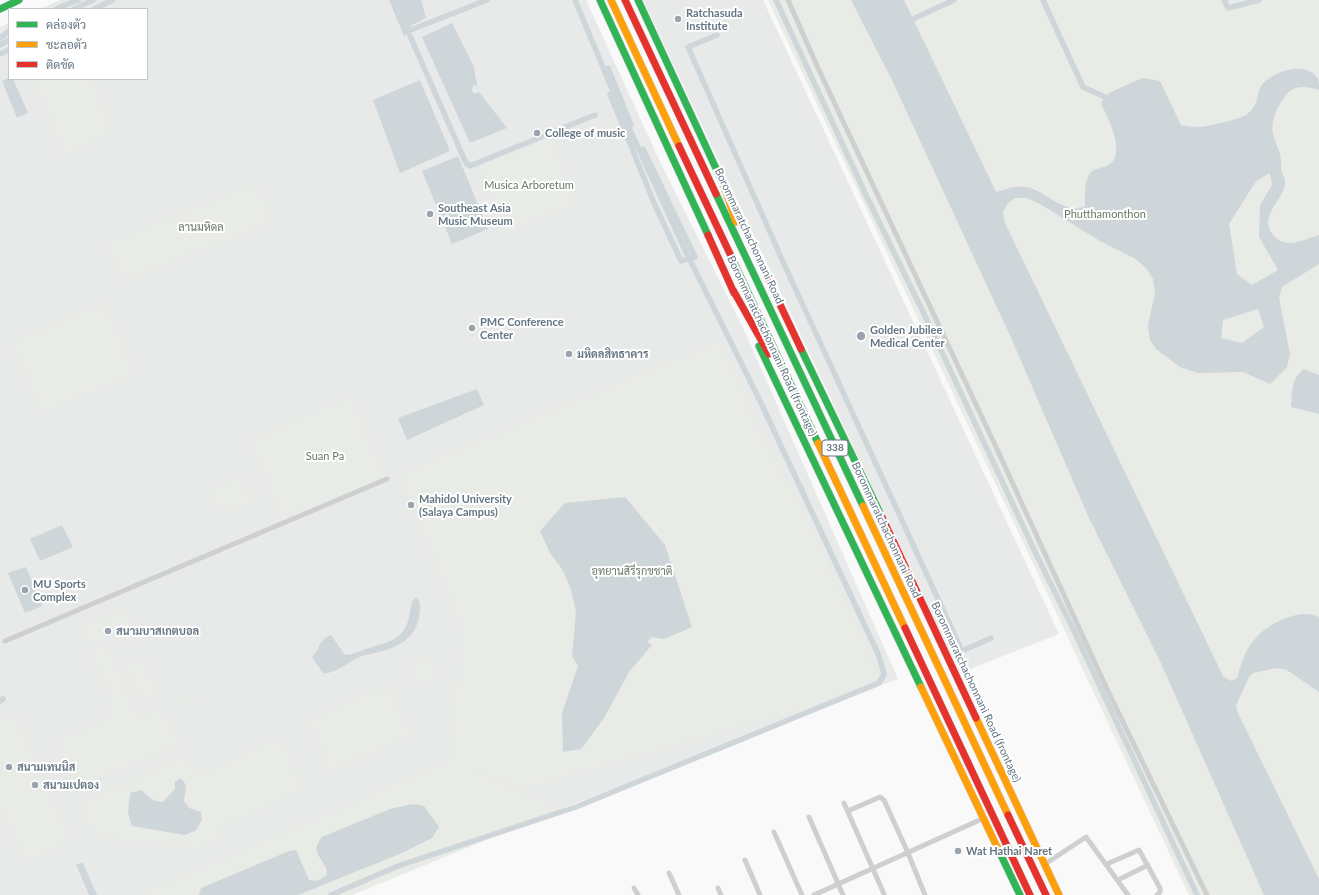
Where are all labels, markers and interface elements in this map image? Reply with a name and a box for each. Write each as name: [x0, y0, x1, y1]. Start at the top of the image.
place label: Ratchasuda Institute: [686, 6, 742, 32]
legend: [8, 8, 148, 80]
marker: Ratchasuda Institute: [673, 14, 683, 24]
text: คล่องตัว: [46, 17, 86, 32]
text: ชะลอตัว: [46, 37, 87, 52]
text: ติดขัด: [46, 57, 75, 72]
place label: College of music: [545, 126, 625, 140]
marker: College of music: [532, 128, 542, 138]
street label: Borommaratchachonnani Road: [712, 166, 786, 306]
park label: Musica Arboretum: [484, 178, 574, 192]
place label: Southeast Asia Music Museum: [438, 201, 513, 227]
park label: Phutthamonthon: [1064, 207, 1146, 221]
marker: Southeast Asia Music Museum: [425, 209, 435, 219]
park label: ลานมหิดล: [178, 220, 224, 234]
street label: Borommaratchachonnani Road (frontage): [724, 254, 820, 438]
place label: PMC Conference Center: [480, 315, 564, 341]
marker: PMC Conference Center: [467, 323, 477, 333]
place label: Golden Jubilee Medical Center: [870, 323, 945, 349]
marker: Golden Jubilee Medical Center: [855, 330, 867, 342]
place label: มหิดลสิทธาคาร: [577, 347, 648, 361]
marker: มหิดลสิทธาคาร: [564, 349, 574, 359]
road number: 338: [822, 440, 848, 456]
park label: Suan Pa: [306, 449, 344, 463]
street label: Borommaratchachonnani Road: [849, 460, 923, 600]
place label: Mahidol University (Salaya Campus): [419, 492, 512, 518]
marker: Mahidol University (Salaya Campus): [406, 500, 416, 510]
park label: อุทยานสิรีรุกขชาติ: [592, 564, 672, 578]
place label: MU Sports Complex: [33, 577, 86, 603]
marker: MU Sports Complex: [20, 585, 30, 595]
street label: Borommaratchachonnani Road (frontage): [928, 600, 1024, 784]
place label: สนามบาสเกตบอล: [116, 624, 199, 638]
marker: สนามบาสเกตบอล: [103, 626, 113, 636]
place label: สนามเทนนิส: [17, 760, 75, 774]
marker: สนามเทนนิส: [4, 762, 14, 772]
place label: สนามเปตอง: [43, 778, 99, 792]
marker: สนามเปตอง: [30, 780, 40, 790]
place label: Wat Hathai Naret: [966, 844, 1052, 858]
marker: Wat Hathai Naret: [953, 846, 963, 856]

